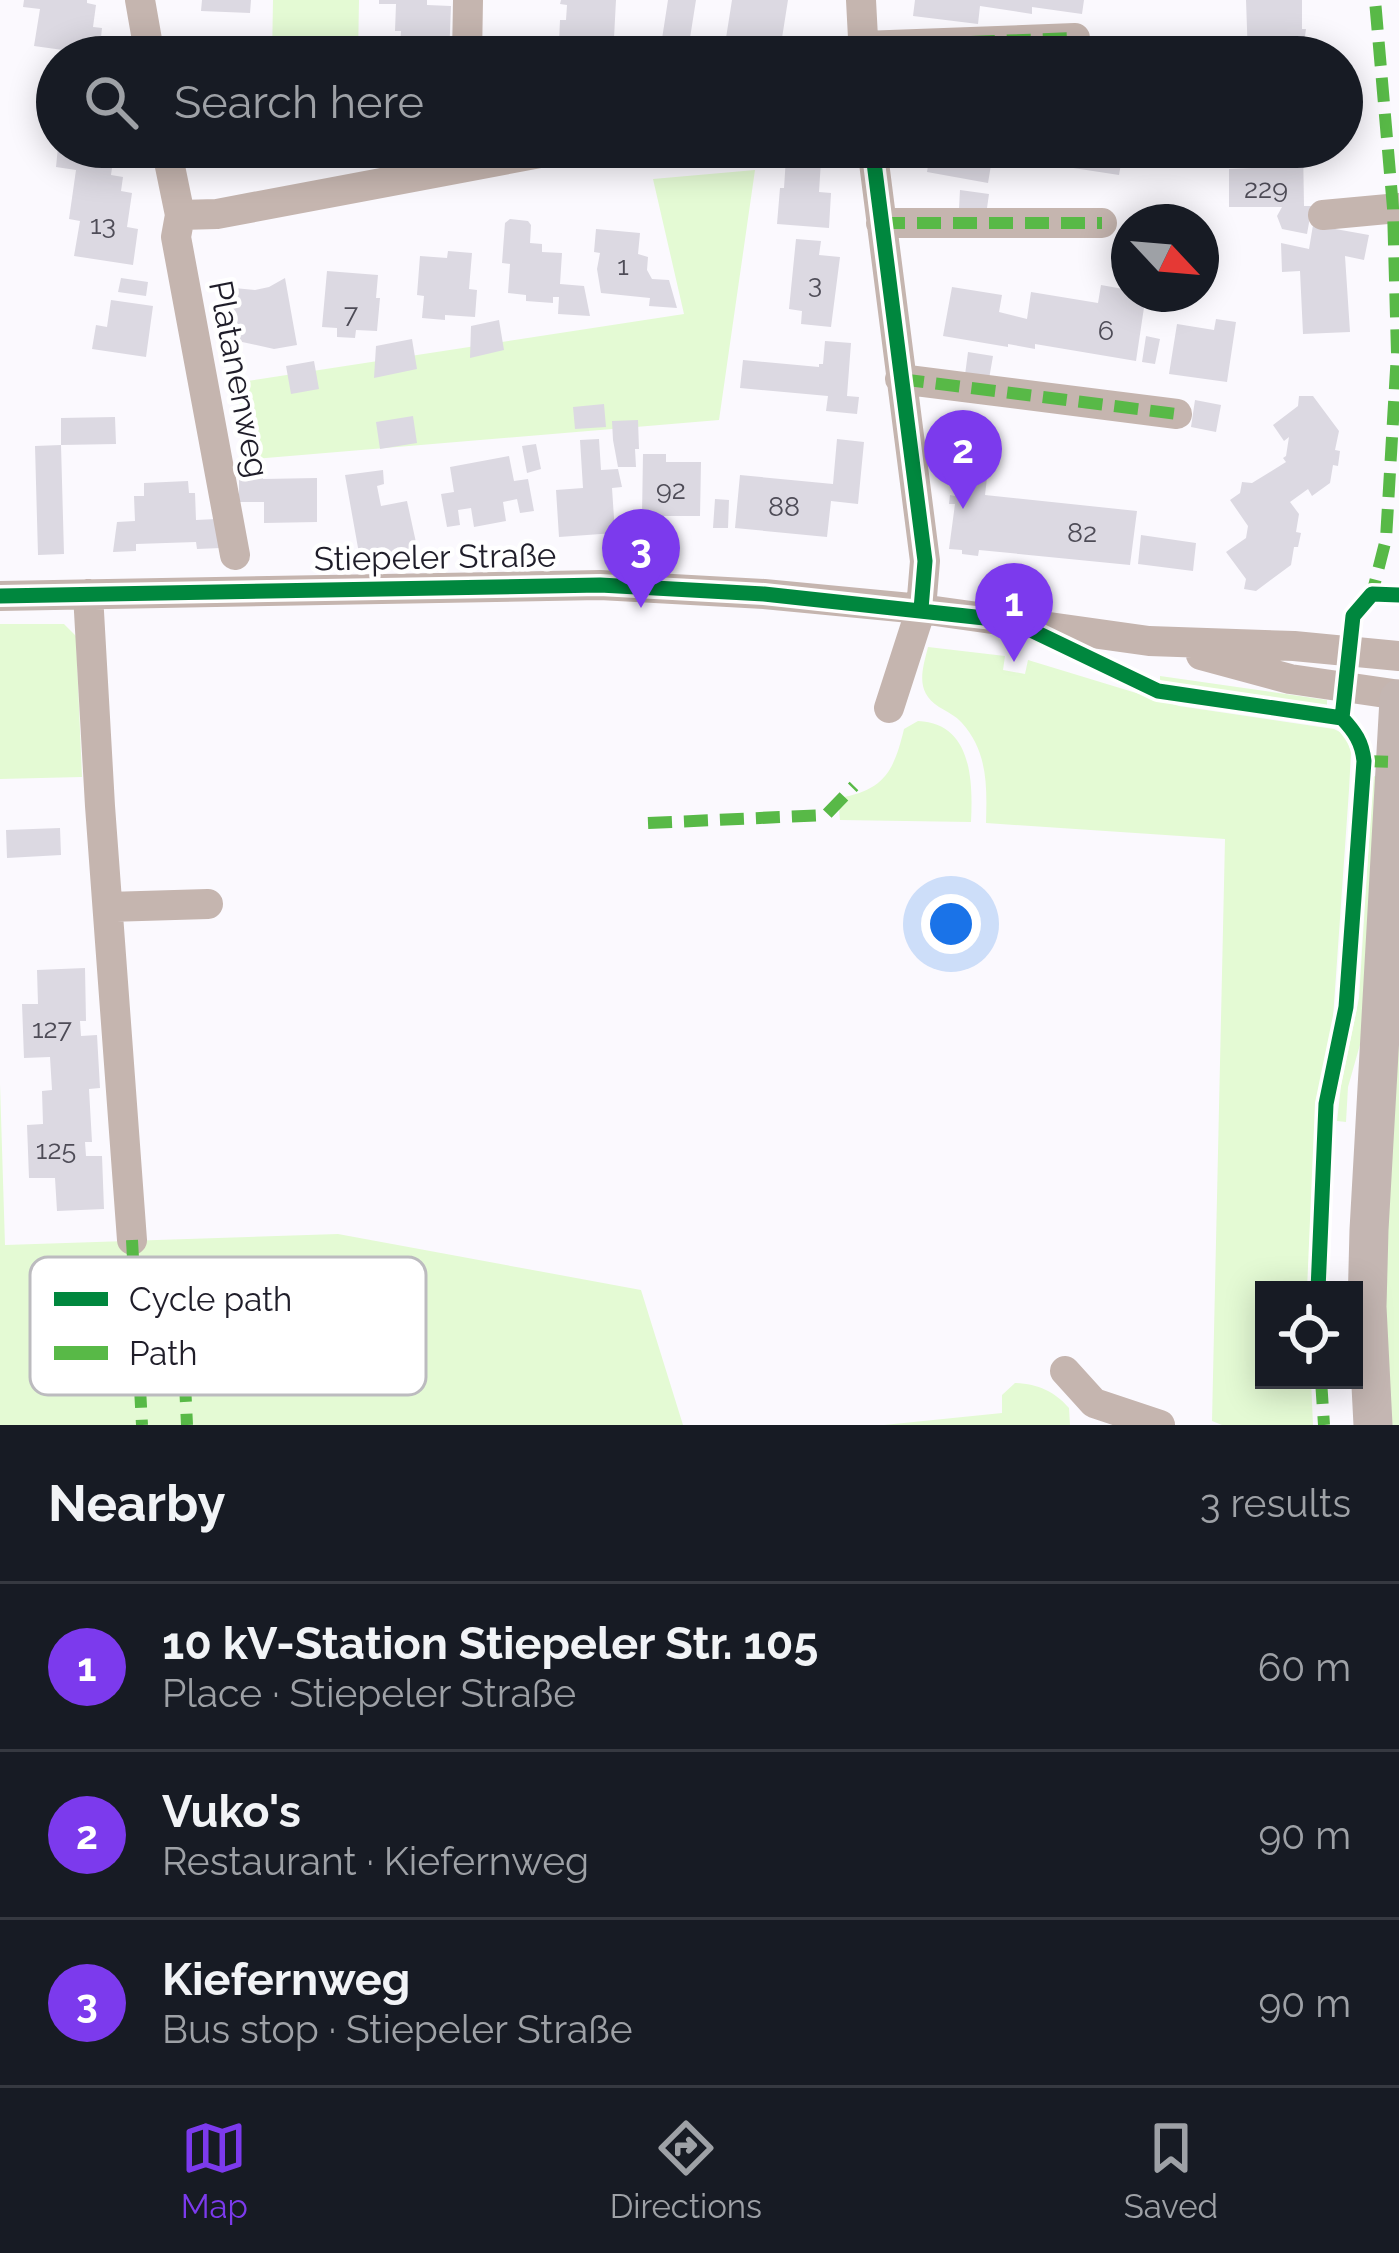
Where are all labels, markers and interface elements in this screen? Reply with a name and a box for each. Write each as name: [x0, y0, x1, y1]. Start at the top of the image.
search box: [36, 36, 1363, 168]
icon: search: [78, 69, 144, 135]
text: Search here: [174, 76, 424, 129]
house number: 229: [1244, 173, 1288, 204]
north arrow: [1111, 204, 1219, 312]
house number: 13: [90, 209, 116, 240]
house number: 1: [617, 250, 629, 281]
house number: 3: [808, 268, 822, 299]
street label: Platanenweg: [201, 277, 277, 481]
house number: 7: [344, 298, 359, 329]
house number: 6: [1098, 315, 1114, 346]
pin: 2: [924, 410, 1002, 509]
house number: 92: [656, 474, 686, 505]
house number: 88: [768, 491, 800, 522]
pin: 3: [602, 509, 680, 608]
house number: 82: [1067, 517, 1097, 548]
street label: Stiepeler Straße: [313, 535, 557, 579]
pin: 1: [975, 563, 1053, 662]
your location: [921, 894, 981, 954]
house number: 127: [32, 1013, 73, 1044]
house number: 125: [36, 1134, 76, 1165]
legend: [30, 1257, 426, 1395]
text: Cycle path: [129, 1280, 292, 1319]
map controls: [1255, 1281, 1363, 1389]
button: locate: [1255, 1281, 1363, 1389]
text: Path: [129, 1334, 198, 1373]
text: Nearby: [48, 1473, 225, 1533]
text: 3 results: [1200, 1480, 1351, 1526]
text: 10 kV-Station Stiepeler Str. 105: [162, 1617, 818, 1670]
text: 1: [77, 1644, 97, 1690]
text: 60 m: [1258, 1644, 1351, 1690]
text: Place · Stiepeler Straße: [162, 1670, 576, 1716]
text: Vuko's: [162, 1785, 301, 1838]
text: 2: [76, 1812, 98, 1858]
text: 90 m: [1258, 1812, 1351, 1858]
text: Restaurant · Kiefernweg: [162, 1838, 589, 1884]
text: Kiefernweg: [162, 1953, 410, 2006]
text: 3: [76, 1980, 98, 2026]
text: 90 m: [1258, 1980, 1351, 2026]
text: Bus stop · Stiepeler Straße: [162, 2006, 633, 2052]
tab: Map: [181, 2115, 248, 2226]
tab: Directions: [610, 2115, 762, 2226]
tab: Saved: [1124, 2115, 1218, 2226]

